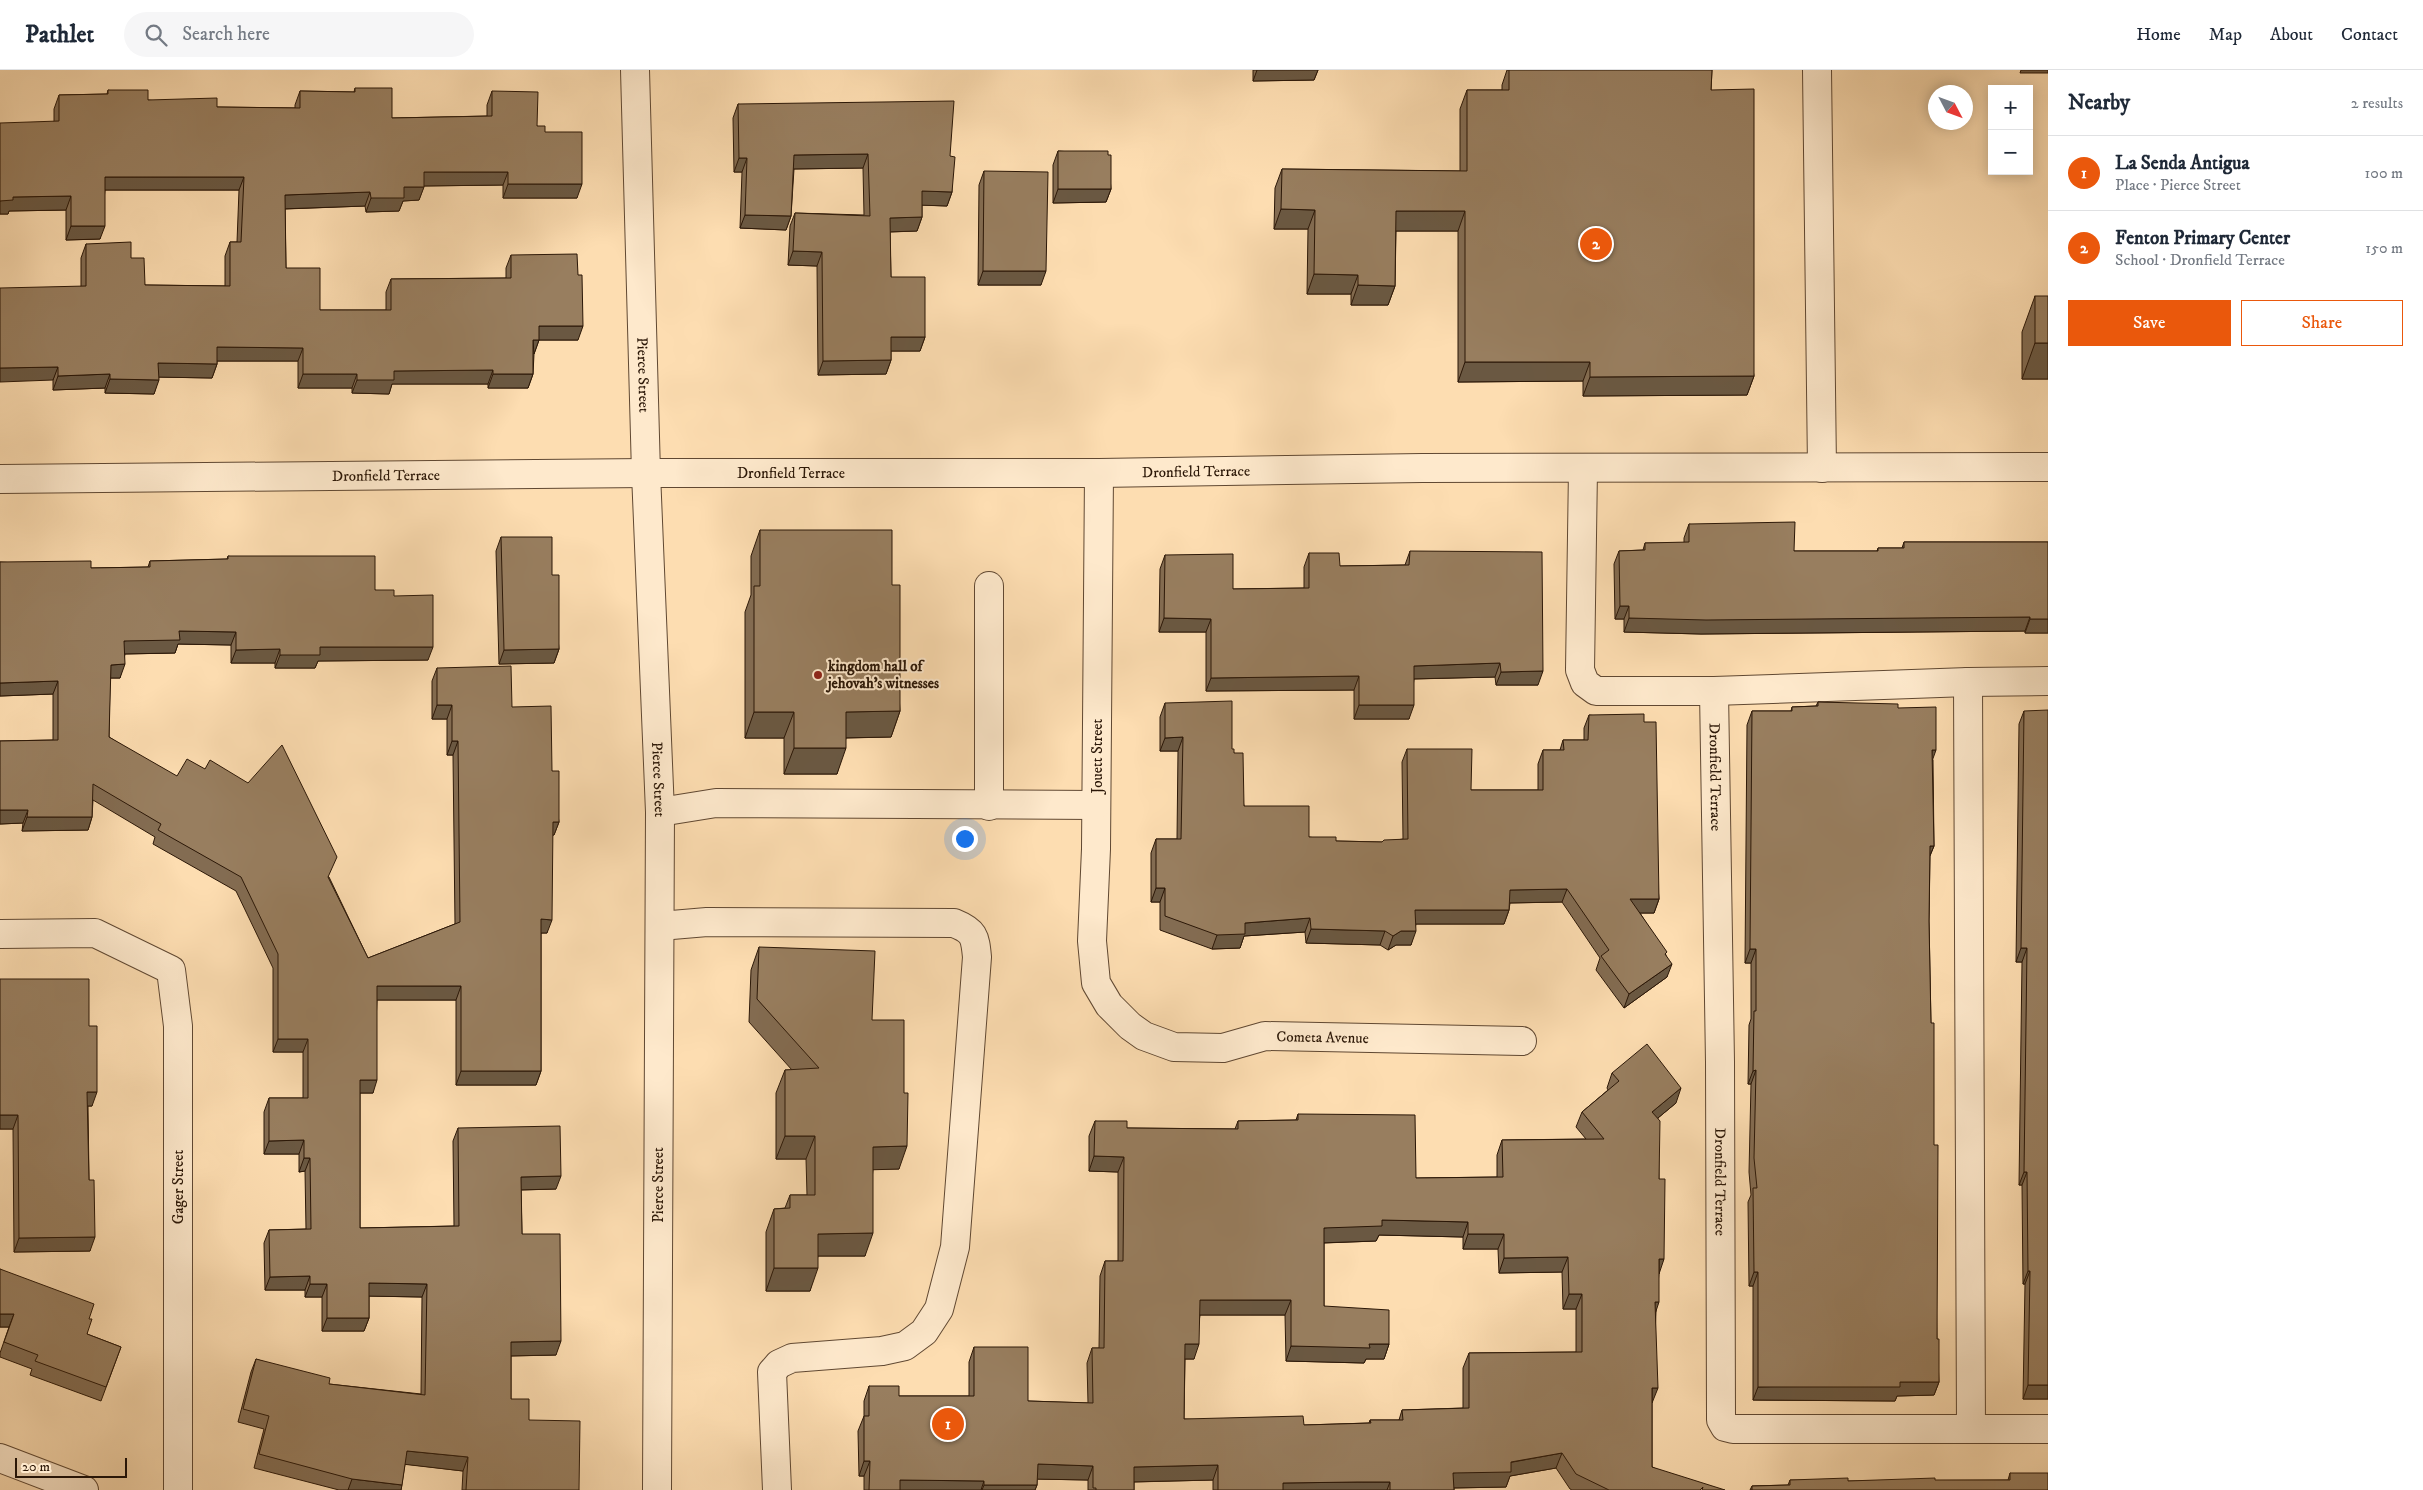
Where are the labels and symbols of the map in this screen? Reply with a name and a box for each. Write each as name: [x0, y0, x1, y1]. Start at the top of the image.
north arrow: [1928, 85, 1973, 130]
pin: 2: [1580, 225, 1612, 263]
street label: Pierce Street: [633, 337, 654, 413]
street label: Dronfield Terrace: [1142, 461, 1250, 482]
street label: Dronfield Terrace: [737, 464, 845, 483]
street label: Dronfield Terrace: [332, 465, 440, 485]
place label: kingdom hall of jehovah's witnesses: [825, 657, 939, 693]
marker: kingdom hall of jehovah's witnesses: [812, 669, 824, 681]
street label: Jouett Street: [1088, 718, 1107, 795]
street label: Dronfield Terrace: [1705, 723, 1726, 831]
street label: Pierce Street: [648, 741, 670, 818]
your location: [952, 826, 978, 852]
street label: Cometa Avenue: [1276, 1027, 1369, 1048]
street label: Dronfield Terrace: [1711, 1128, 1730, 1236]
street label: Pierce Street: [649, 1147, 668, 1223]
street label: Gager Street: [169, 1149, 188, 1224]
pin: 1: [932, 1405, 964, 1443]
scale bar: [15, 1455, 128, 1478]

